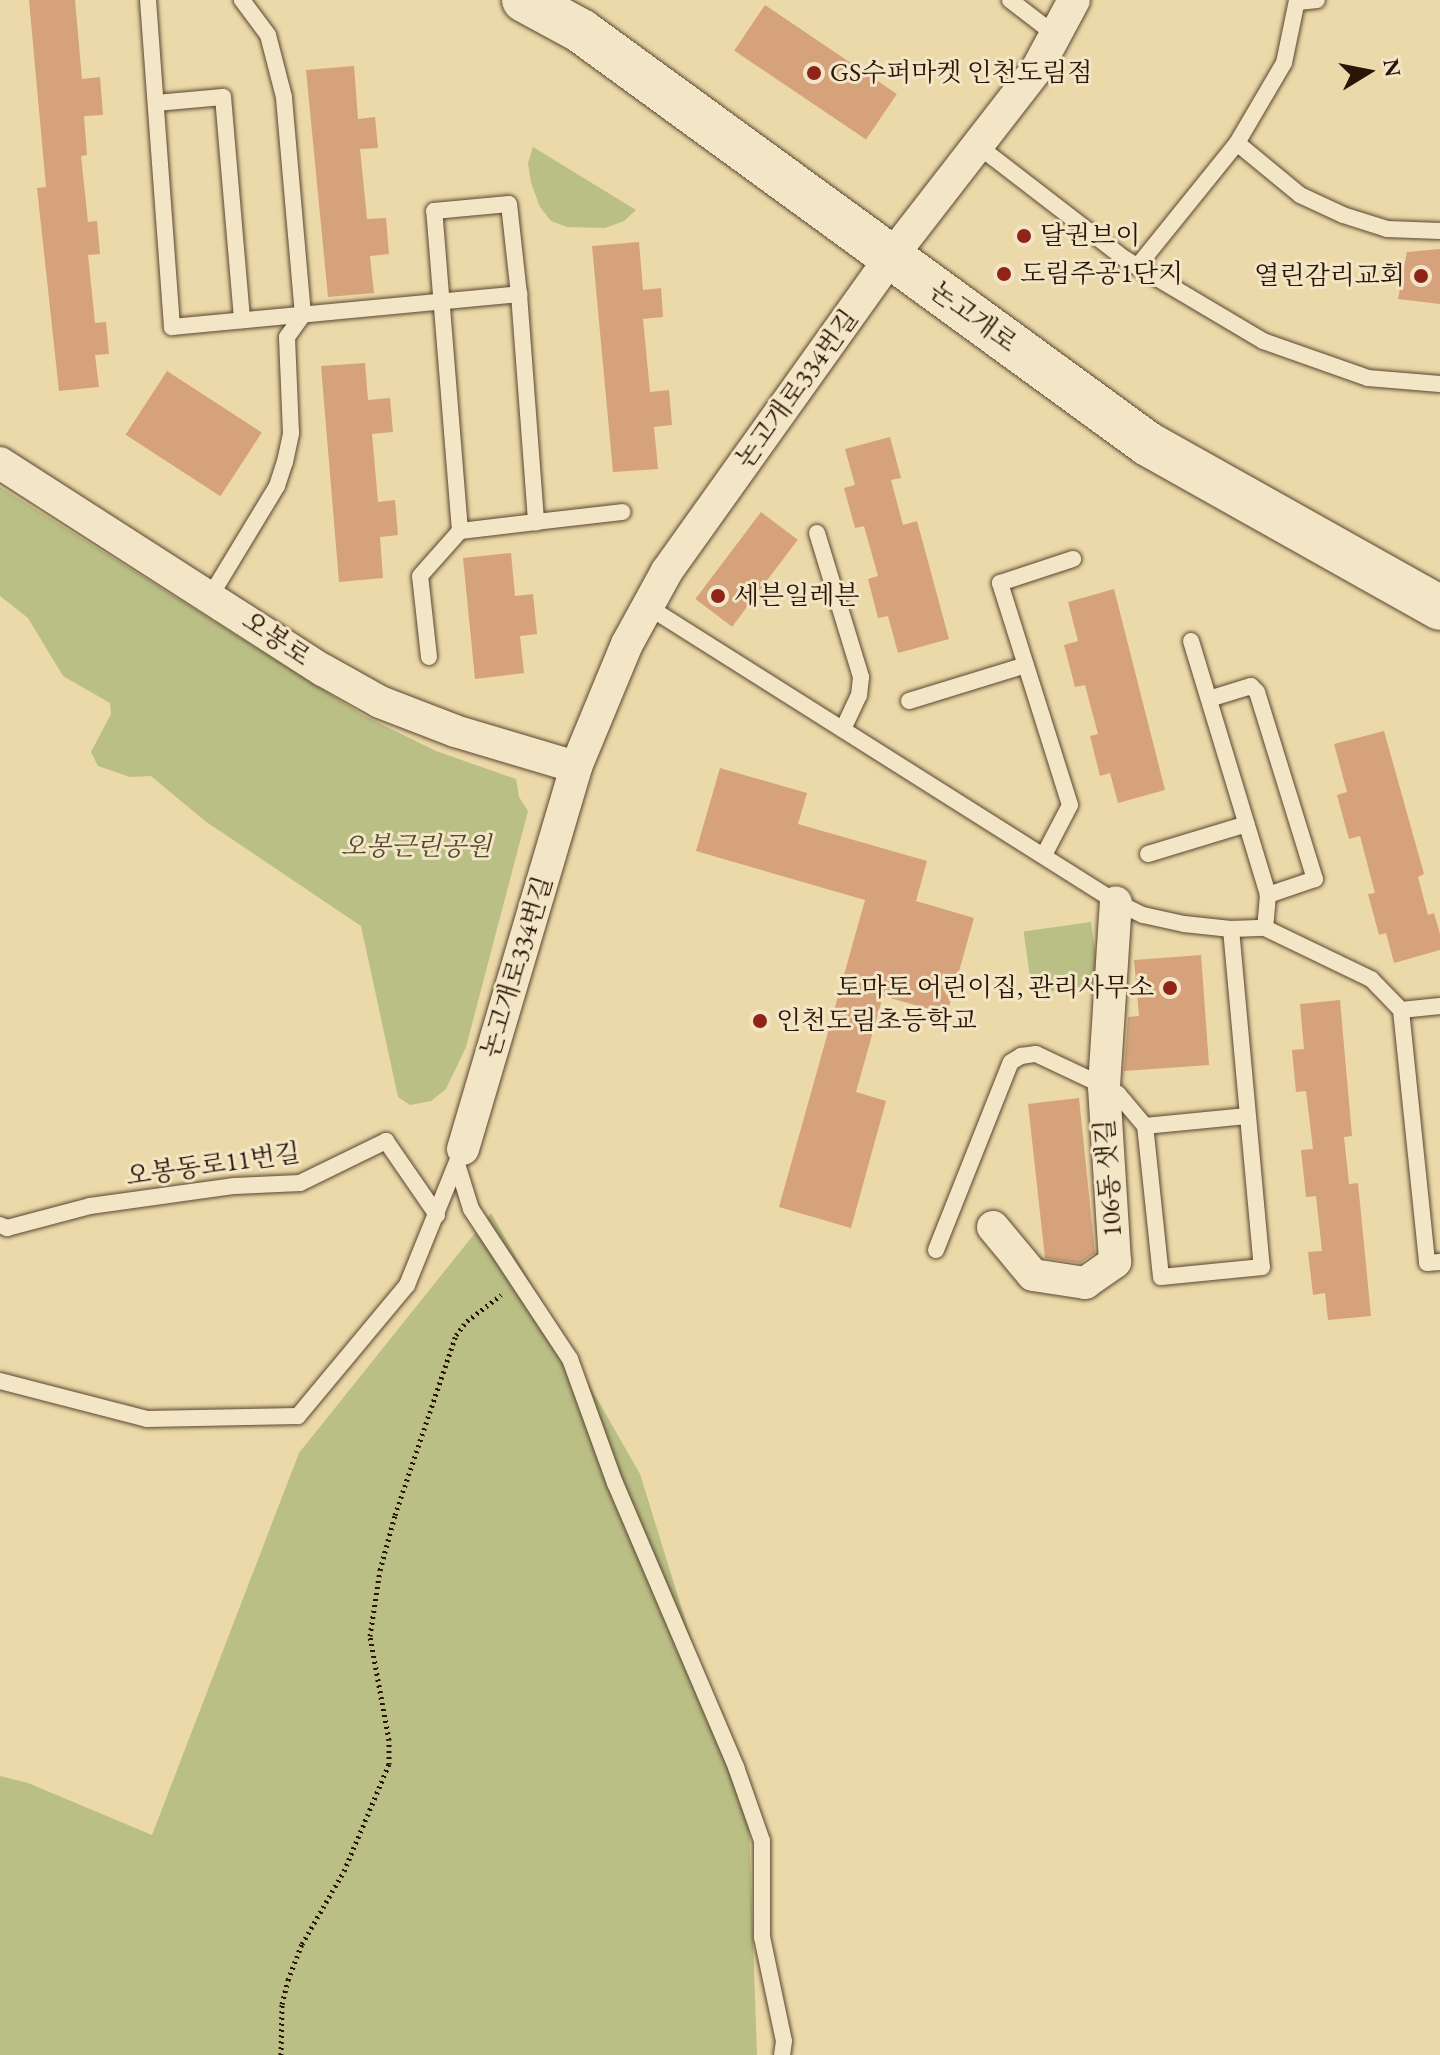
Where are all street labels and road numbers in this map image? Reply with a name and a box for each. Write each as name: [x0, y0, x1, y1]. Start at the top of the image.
street label: 논고개로: [923, 275, 1023, 359]
street label: 논고개로334번길: [729, 304, 865, 474]
street label: 오봉로: [236, 605, 316, 673]
street label: 논고개로334번길: [475, 872, 559, 1062]
street label: 106동 샛길: [1089, 1118, 1129, 1238]
street label: 오봉동로11번길: [124, 1137, 302, 1193]

